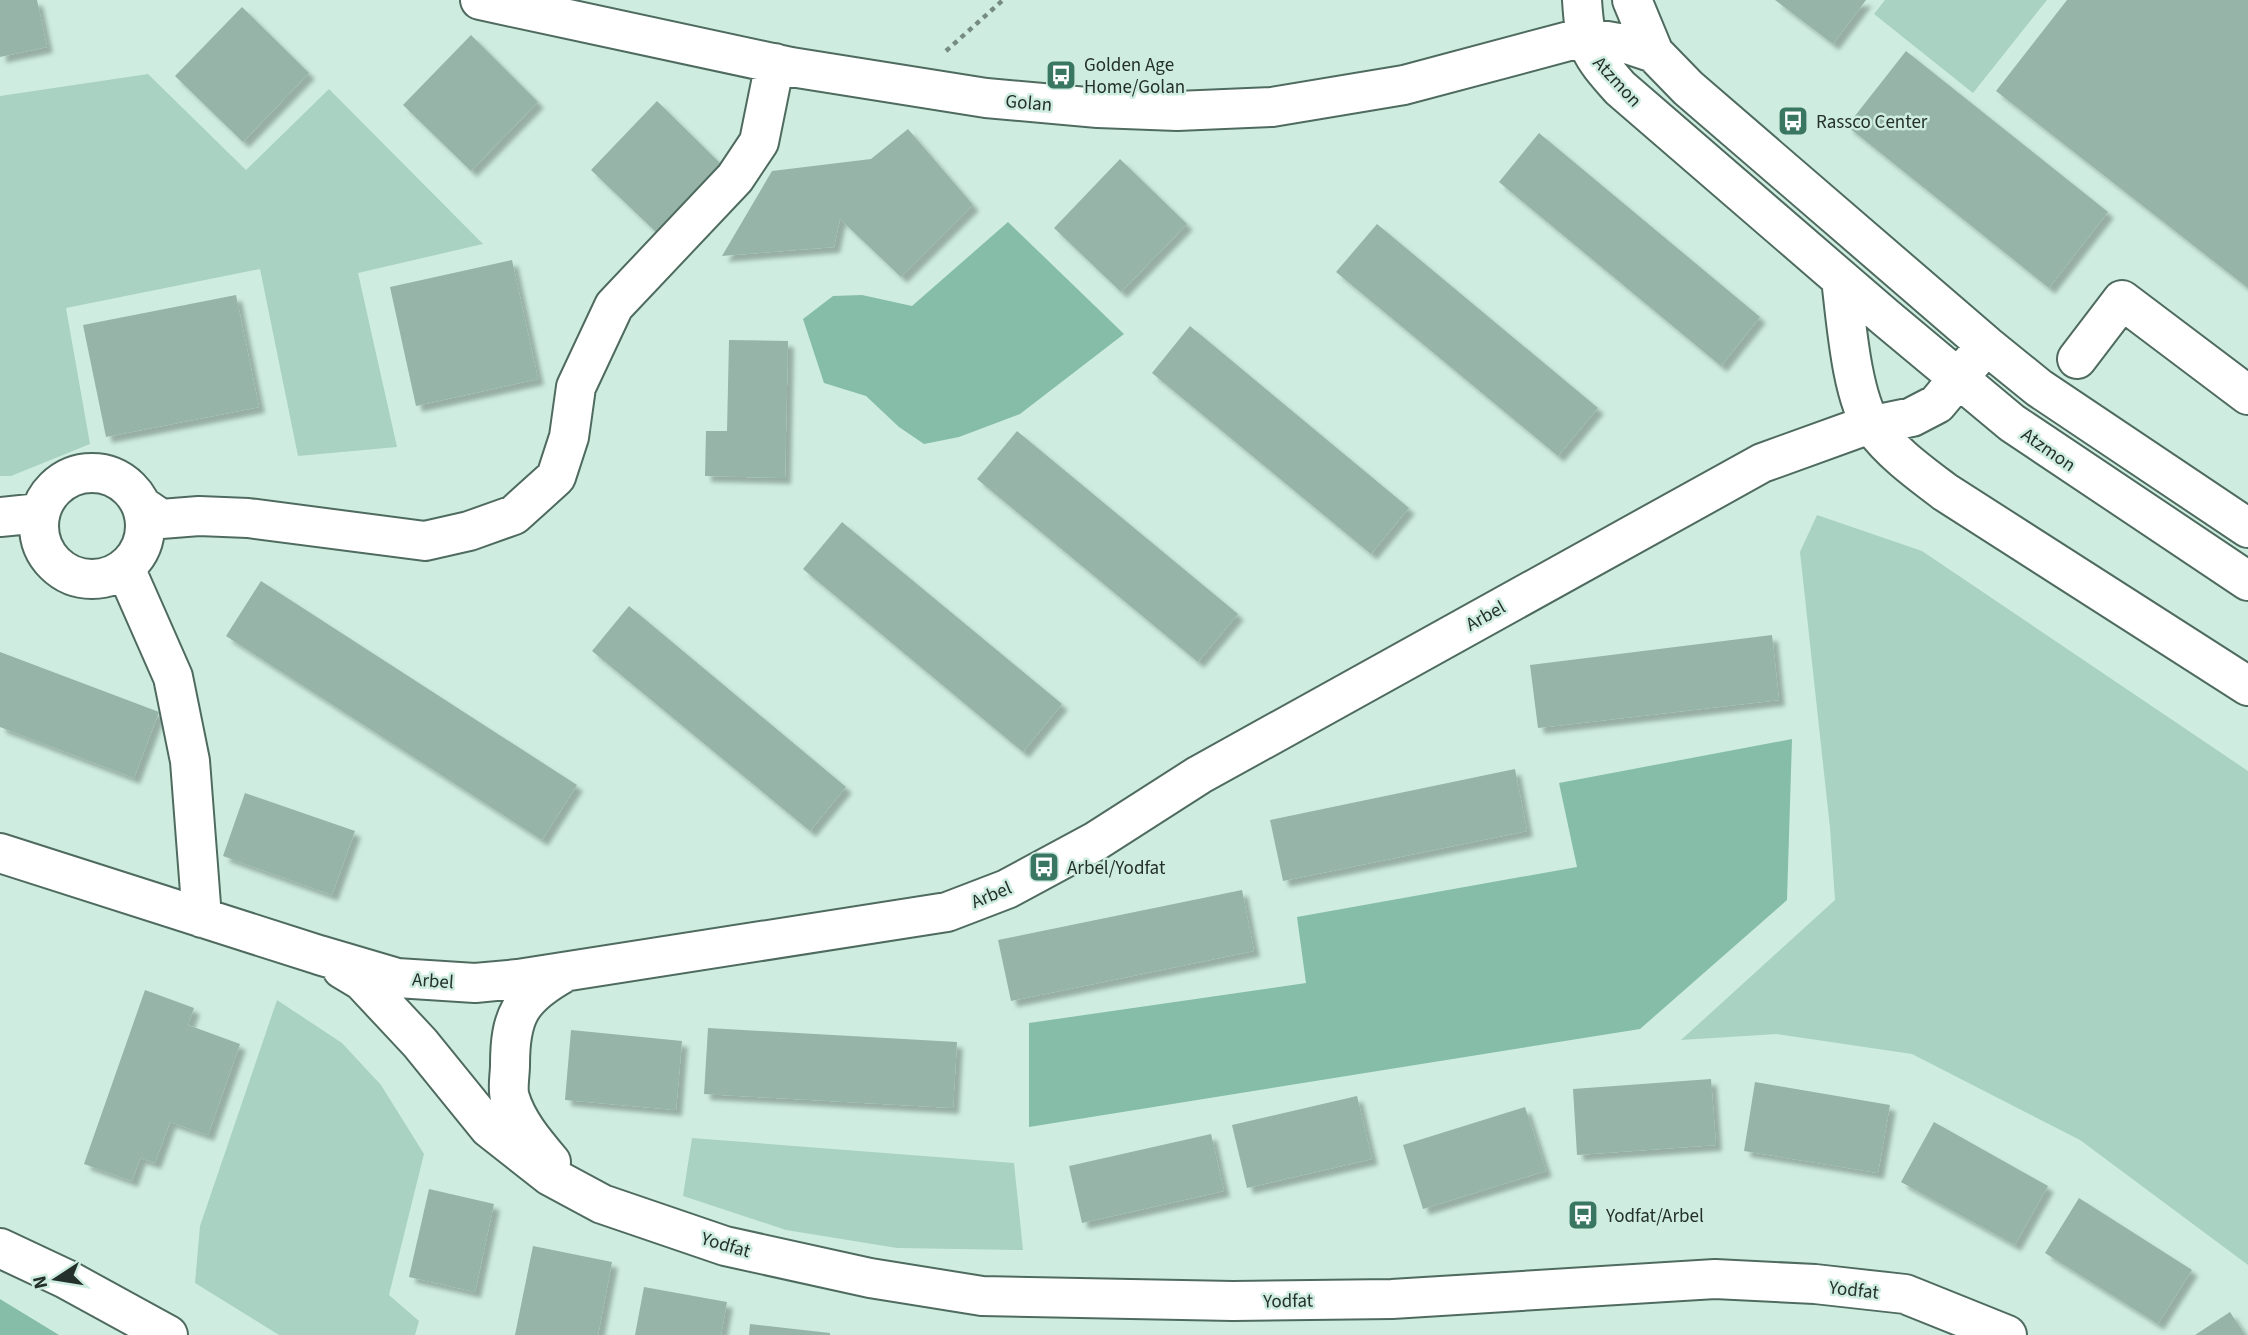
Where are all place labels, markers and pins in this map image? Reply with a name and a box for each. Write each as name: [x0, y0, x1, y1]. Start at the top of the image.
place label: Golden Age Home/Golan: [1084, 52, 1185, 101]
bus stop icon: Golden Age Home/Golan: [1044, 58, 1078, 92]
bus stop icon: Rassco Center: [1776, 104, 1810, 138]
place label: Rassco Center: [1816, 109, 1928, 136]
bus stop icon: Arbel/Yodfat: [1027, 850, 1061, 884]
place label: Arbel/Yodfat: [1067, 855, 1166, 882]
bus stop icon: Yodfat/Arbel: [1566, 1198, 1600, 1232]
place label: Yodfat/Arbel: [1605, 1203, 1704, 1230]

